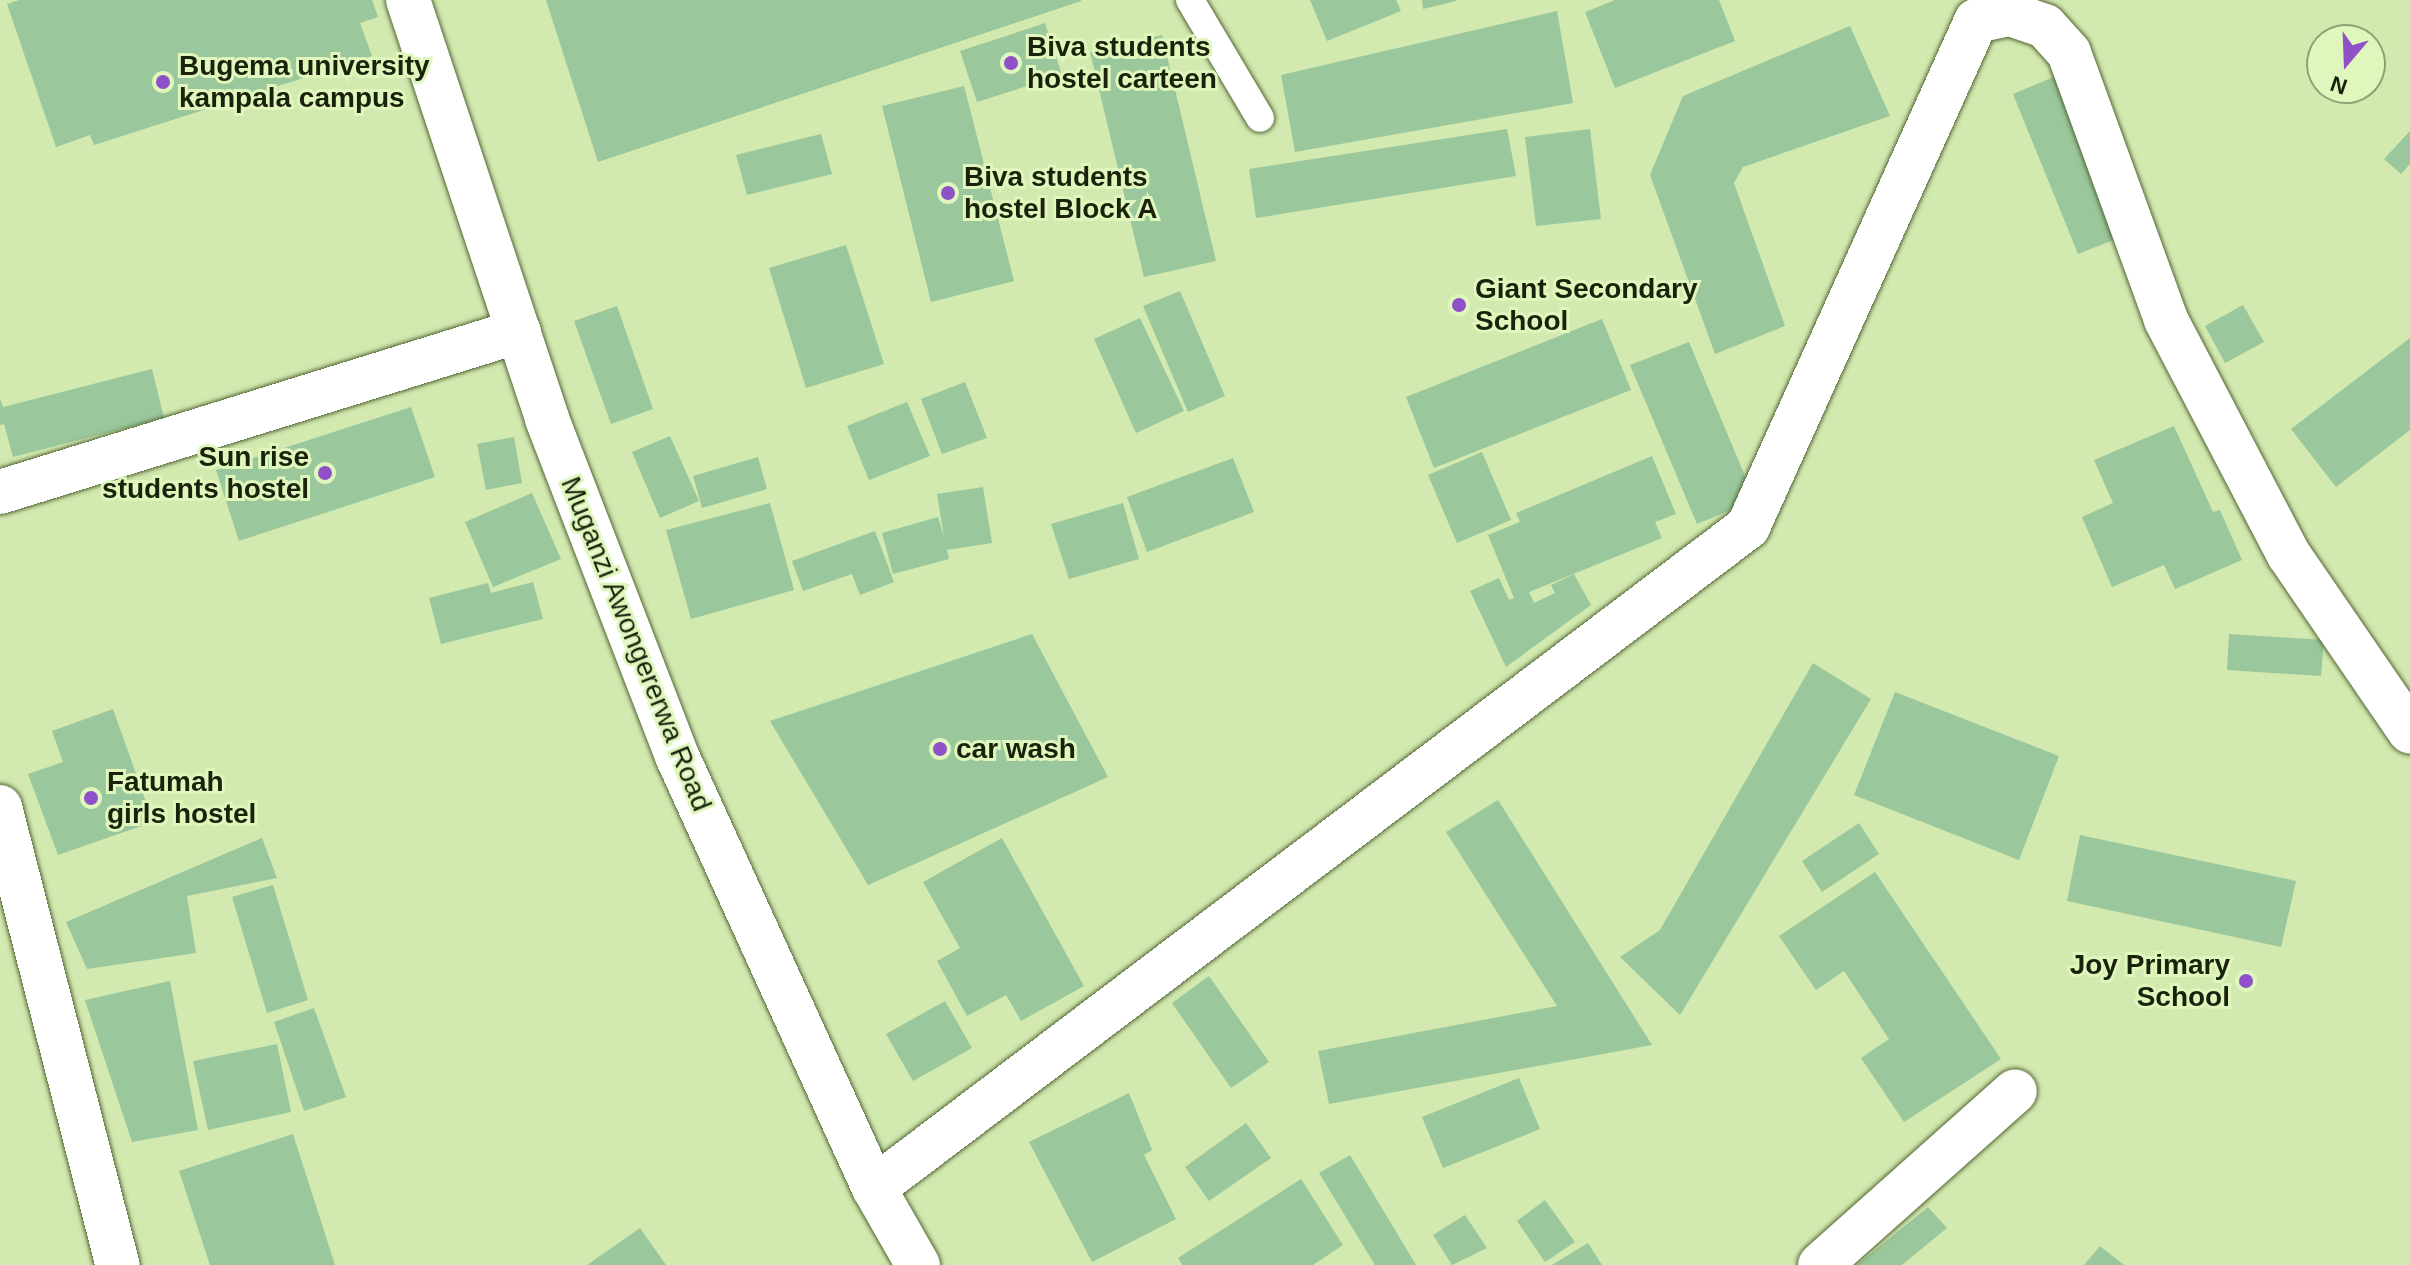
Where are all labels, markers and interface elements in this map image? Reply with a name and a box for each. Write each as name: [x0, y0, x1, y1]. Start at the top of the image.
north arrow: [2306, 24, 2386, 104]
place label: Biva students hostel carteen: [1027, 30, 1217, 96]
place label: Bugema university kampala campus: [179, 49, 430, 115]
marker: Biva students hostel carteen: [1002, 54, 1020, 72]
text: N: [2327, 71, 2350, 100]
marker: Bugema university kampala campus: [154, 73, 172, 91]
place label: Biva students hostel Block A: [964, 160, 1158, 226]
marker: Biva students hostel Block A: [939, 184, 957, 202]
place label: Giant Secondary School: [1475, 272, 1698, 338]
marker: Giant Secondary School: [1450, 296, 1468, 314]
place label: Sun rise students hostel: [102, 440, 309, 506]
marker: Sun rise students hostel: [316, 464, 334, 482]
street label: Muganzi Awongererwa Road: [553, 471, 719, 817]
place label: car wash: [956, 732, 1076, 766]
marker: car wash: [931, 740, 949, 758]
place label: Fatumah girls hostel: [107, 765, 256, 831]
marker: Fatumah girls hostel: [82, 789, 100, 807]
place label: Joy Primary School: [2070, 948, 2230, 1014]
marker: Joy Primary School: [2237, 972, 2255, 990]

